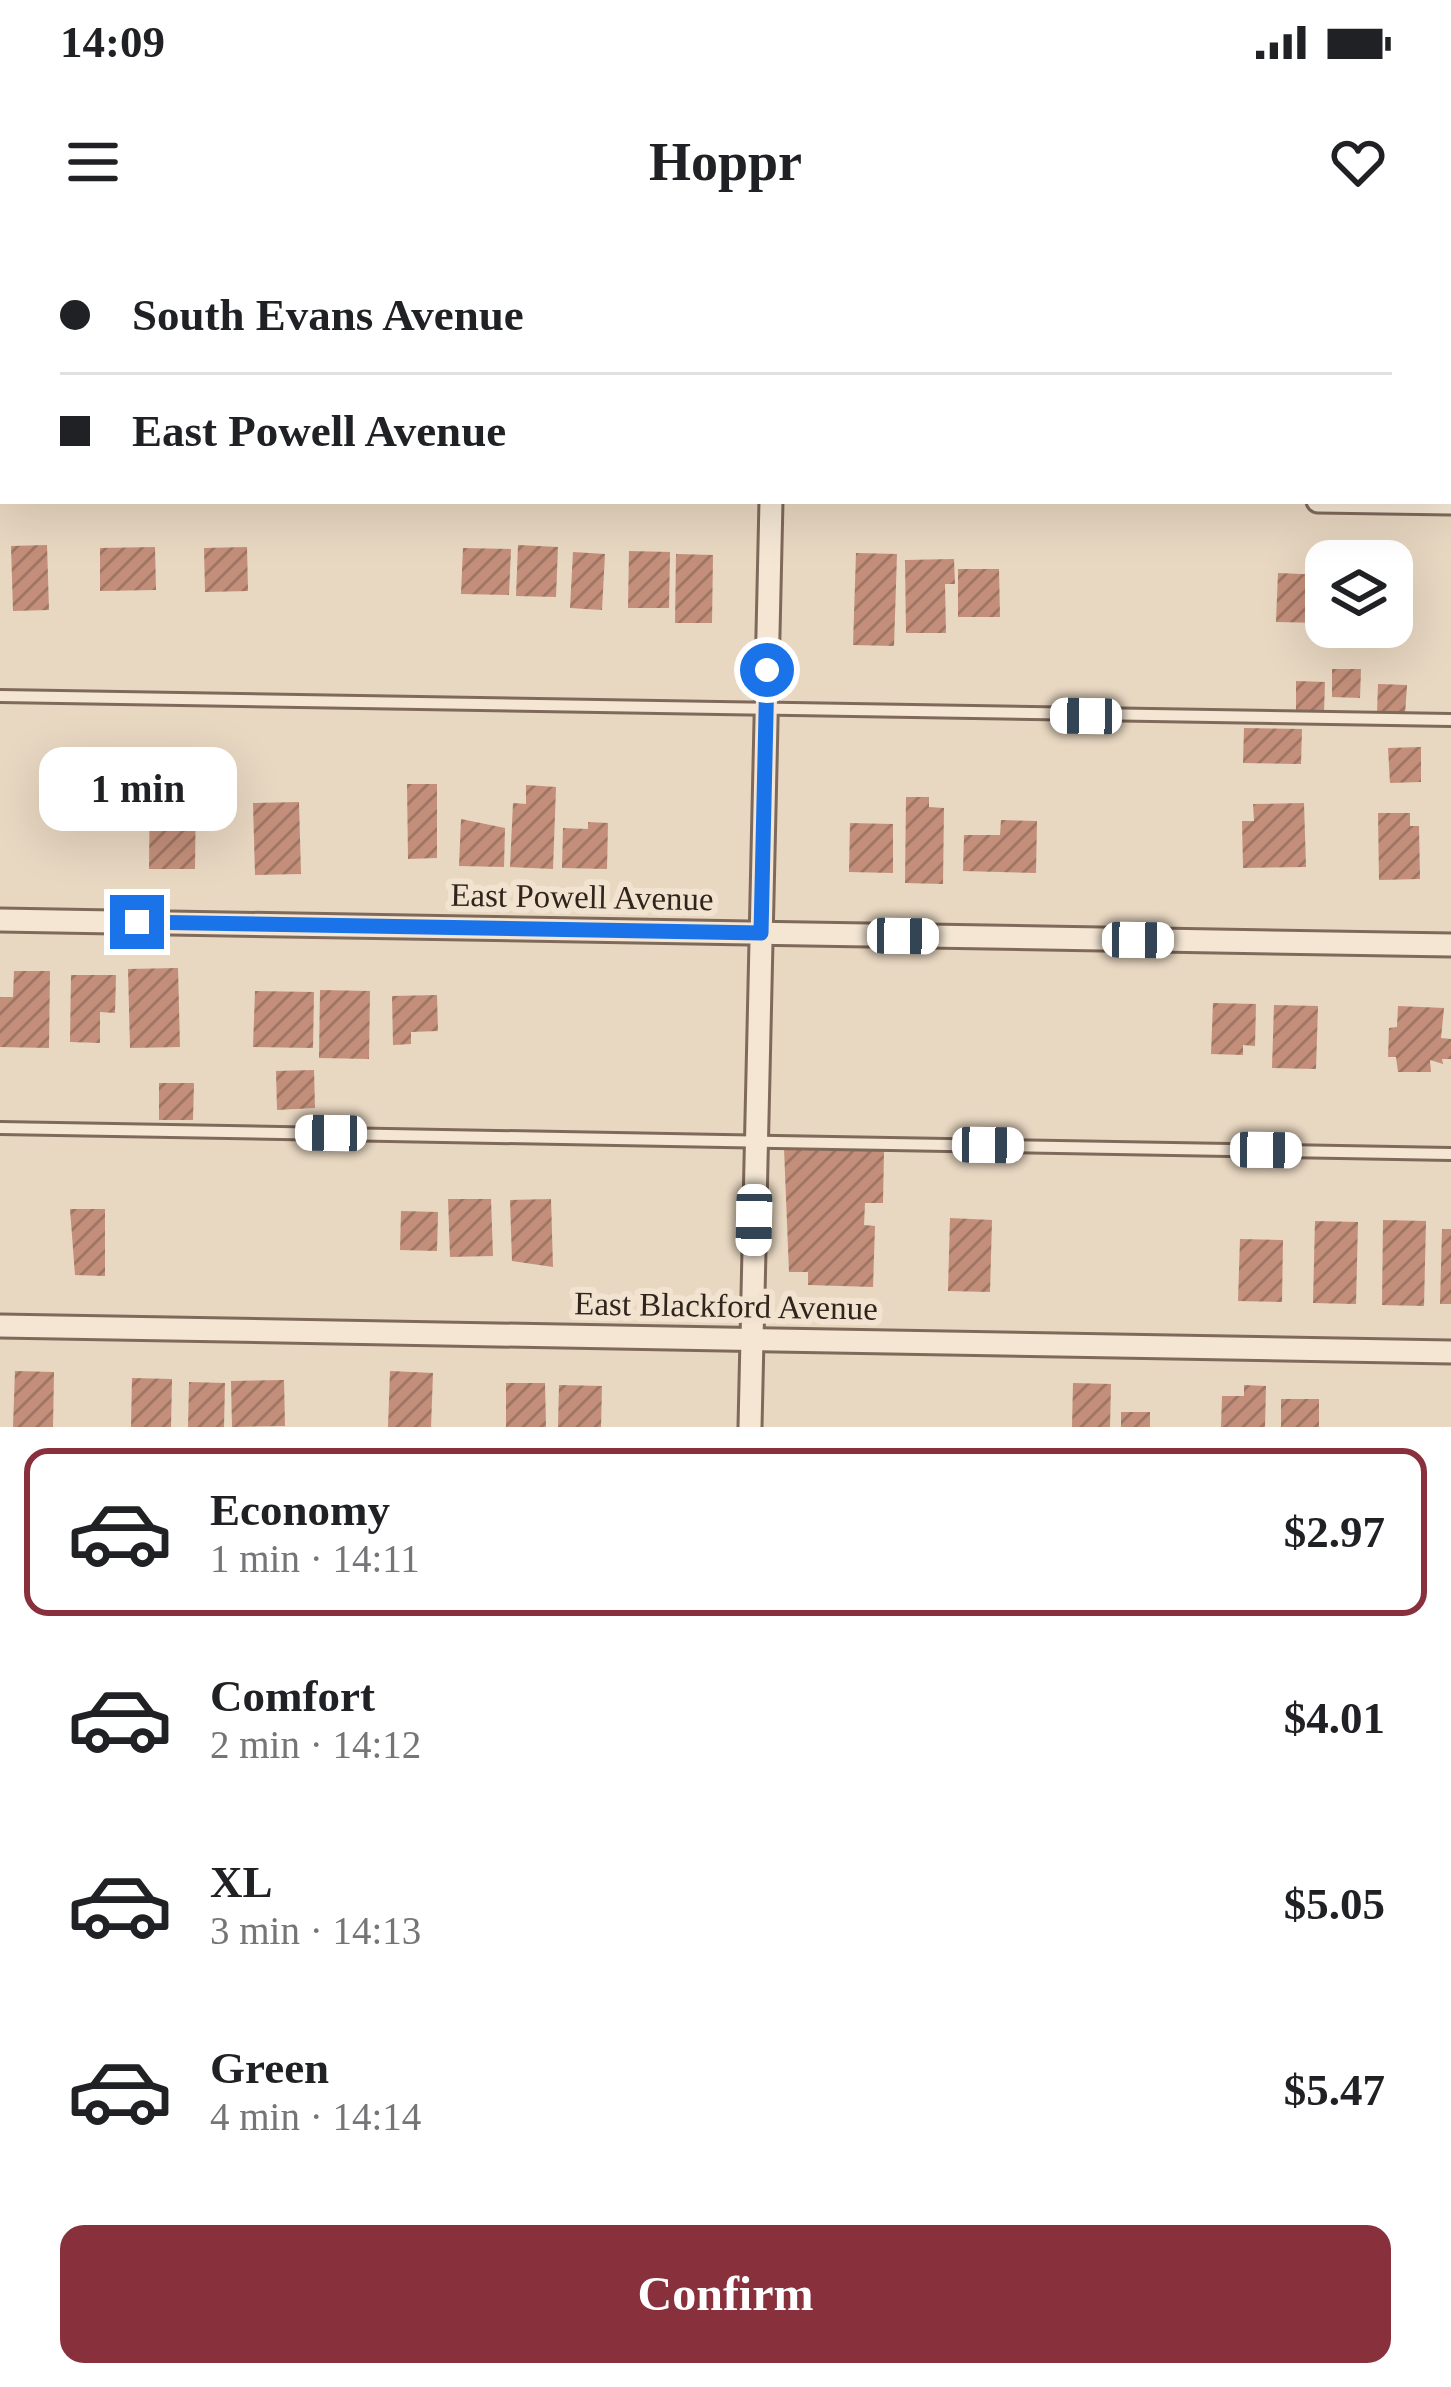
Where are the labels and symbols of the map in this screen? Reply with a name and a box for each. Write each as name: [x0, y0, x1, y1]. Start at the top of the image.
route start: [740, 643, 794, 697]
car: [1050, 697, 1122, 735]
callout: 1 min: [38, 748, 236, 832]
street label: East Powell Avenue: [450, 877, 714, 917]
route end: [110, 895, 164, 949]
car: [867, 917, 939, 955]
car: [1102, 921, 1174, 959]
car: [295, 1114, 367, 1152]
car: [952, 1126, 1024, 1164]
car: [1230, 1131, 1302, 1169]
car: [735, 1184, 773, 1256]
street label: East Blackford Avenue: [574, 1285, 878, 1327]

